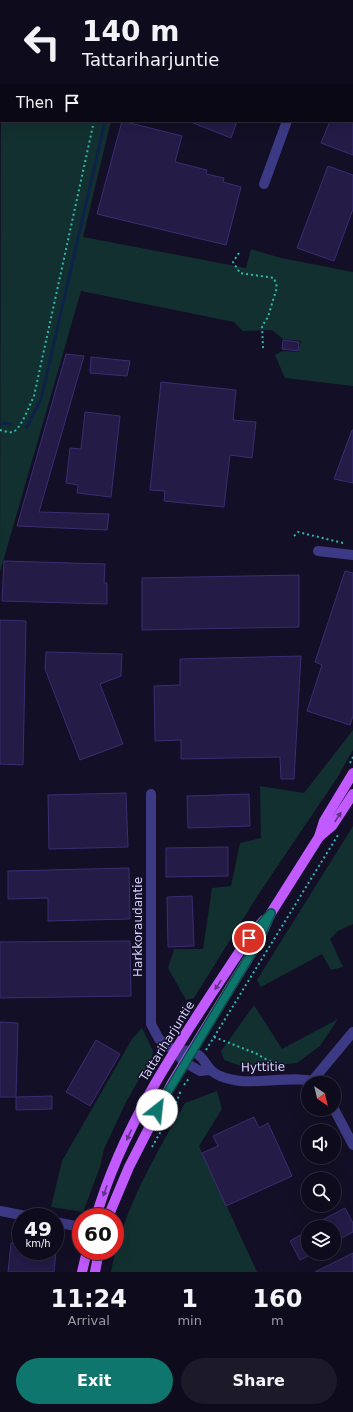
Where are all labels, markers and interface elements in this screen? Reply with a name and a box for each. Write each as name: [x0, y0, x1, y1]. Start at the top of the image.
text: 140 m: [82, 15, 179, 48]
icon: left: [16, 16, 68, 68]
text: Tattariharjuntie: [82, 49, 219, 70]
icon: arrive: [61, 92, 83, 114]
text: Then: [16, 94, 53, 112]
one-way arrow: [334, 812, 342, 822]
street label: Harkkoraudantie: [131, 877, 145, 977]
pin: [232, 921, 266, 955]
icon: arrive: [238, 927, 260, 949]
one-way arrow: [214, 979, 222, 990]
street label: Tattariharjuntie: [136, 998, 197, 1084]
street label: Hyttitie: [241, 1060, 285, 1074]
north arrow: [301, 1076, 341, 1116]
map controls: [301, 1076, 341, 1260]
position arrow: [136, 1089, 178, 1131]
button: sound: [301, 1124, 341, 1164]
one-way arrow: [126, 1129, 132, 1140]
button: search: [301, 1172, 341, 1212]
one-way arrow: [102, 1185, 108, 1197]
speed limit sign: 60: [72, 1208, 124, 1260]
text: 49: [24, 1217, 52, 1241]
button: layers: [301, 1220, 341, 1260]
text: km/h: [25, 1238, 51, 1249]
text: 11:24: [50, 1285, 127, 1313]
text: 1: [181, 1285, 198, 1313]
text: 160: [252, 1285, 302, 1313]
text: Arrival: [68, 1313, 110, 1328]
text: min: [177, 1313, 202, 1328]
text: m: [271, 1313, 284, 1328]
button: Exit: [16, 1358, 173, 1404]
button: Share: [181, 1358, 337, 1404]

